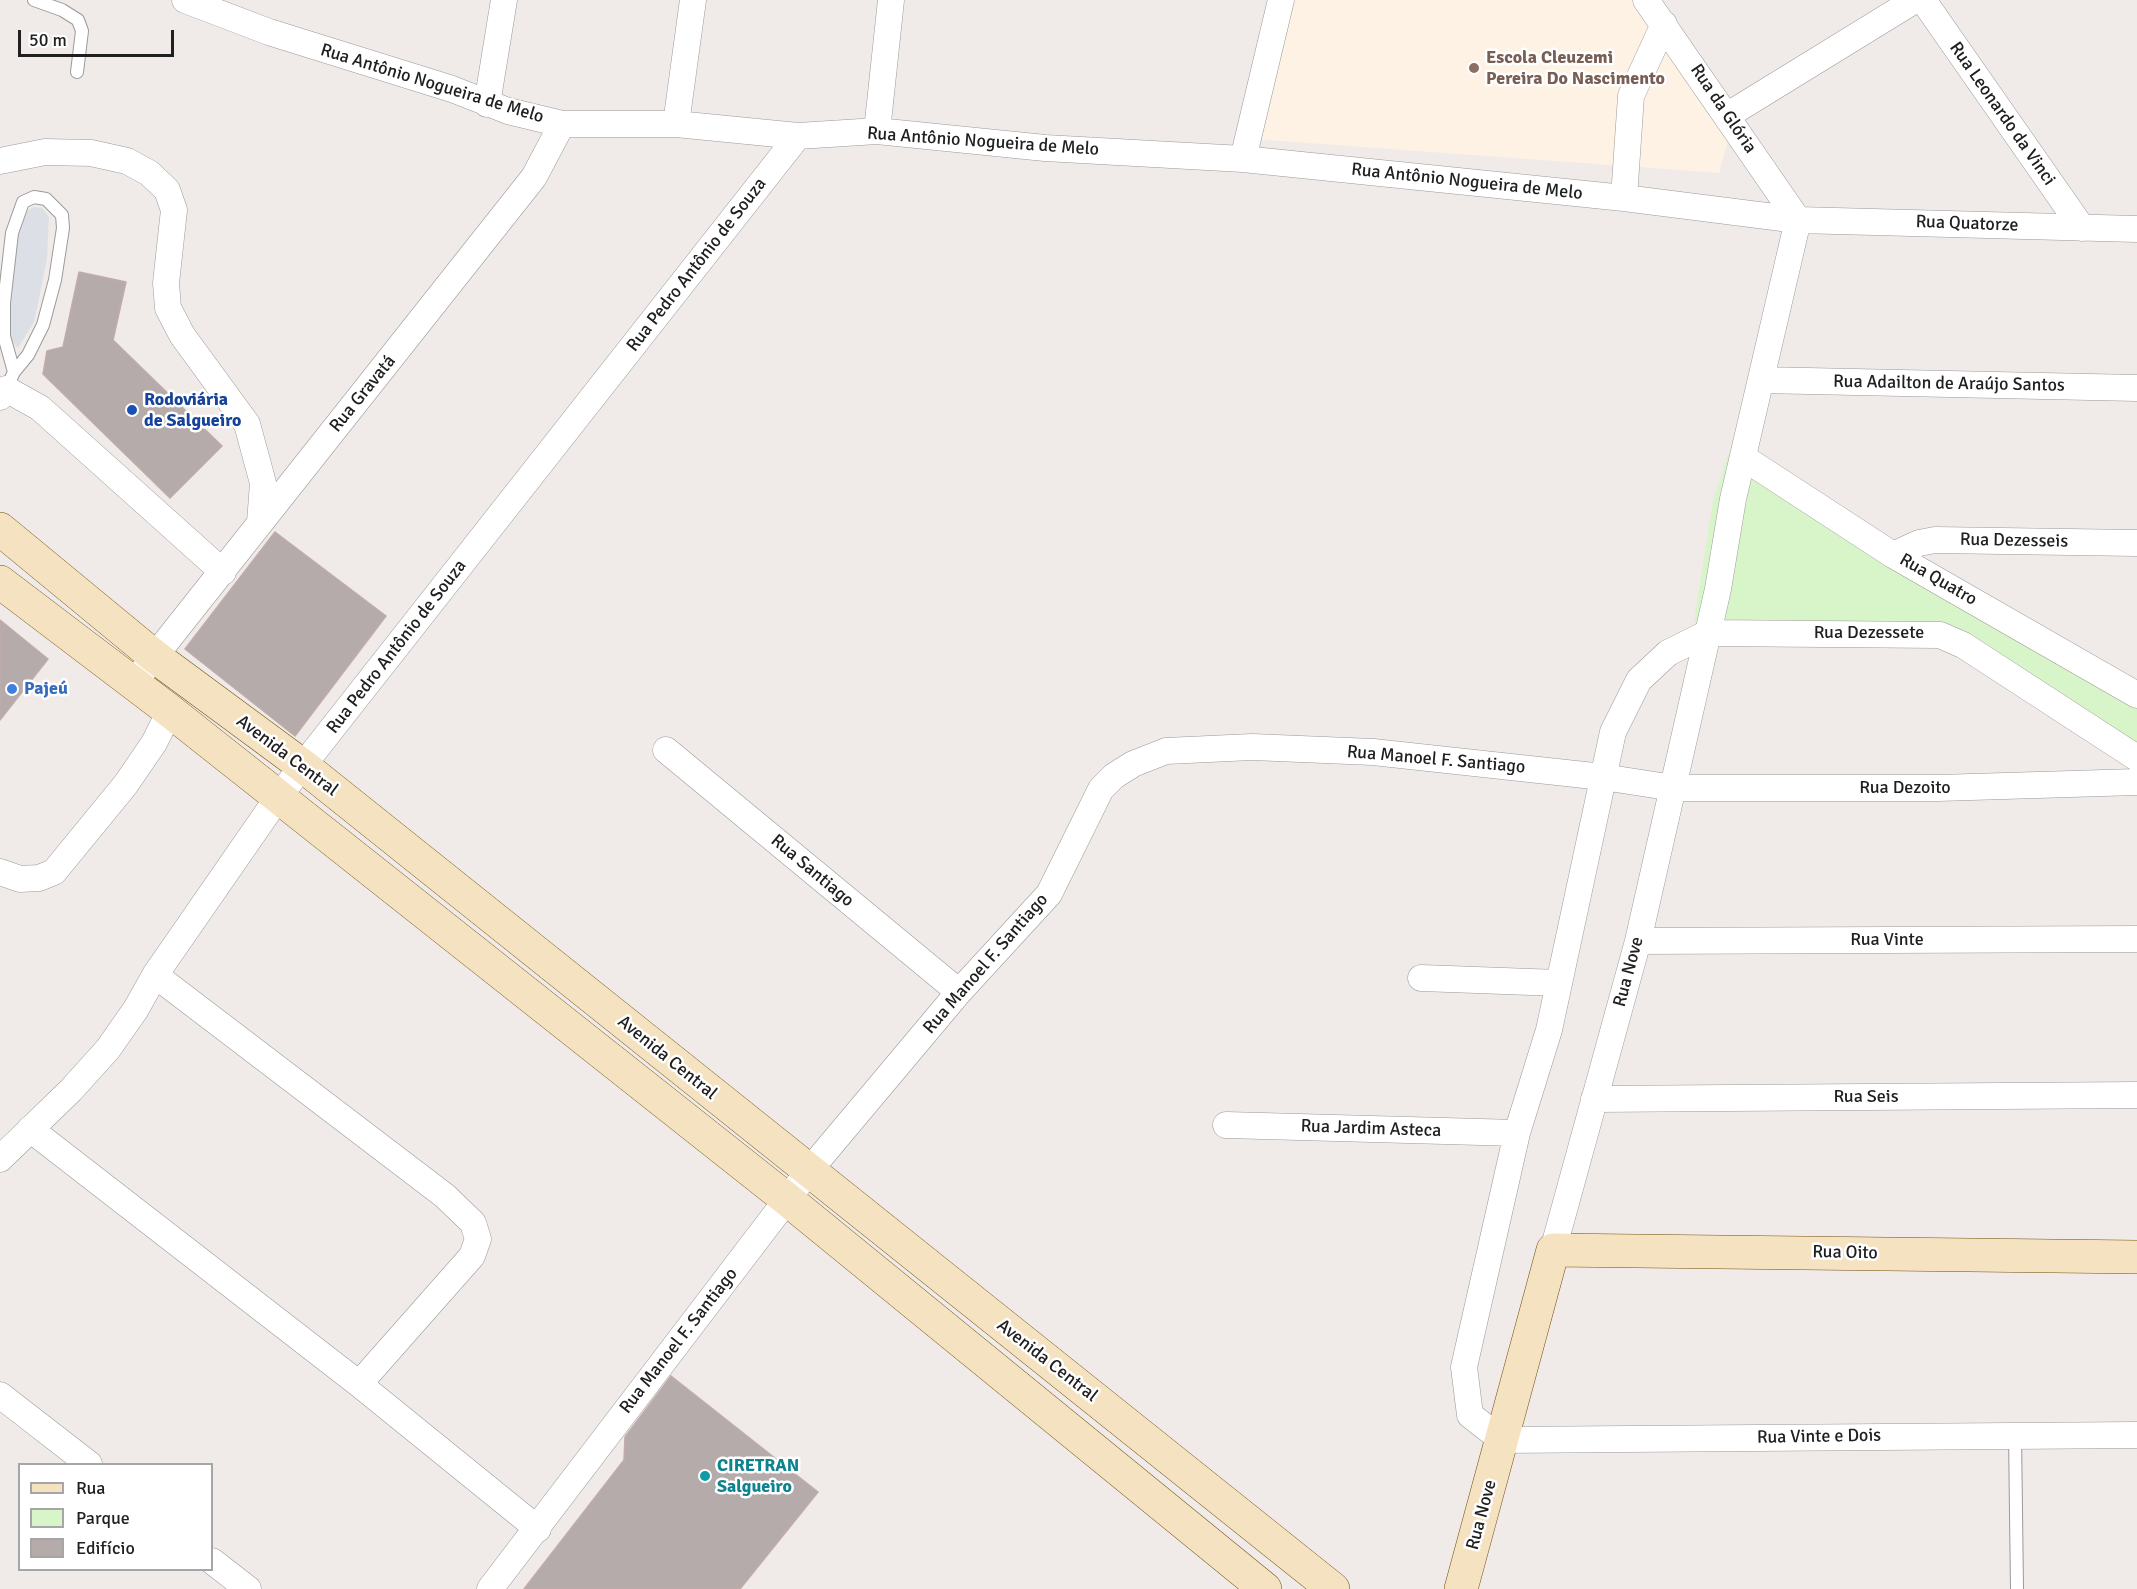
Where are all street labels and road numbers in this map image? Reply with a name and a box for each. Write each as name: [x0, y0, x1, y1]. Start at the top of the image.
street label: Rua Leonardo da Vinci: [1944, 38, 2060, 190]
street label: Rua Antônio Nogueira de Melo: [318, 40, 546, 128]
street label: Rua da Glória: [1685, 60, 1761, 158]
street label: Rua Antônio Nogueira de Melo: [866, 123, 1100, 161]
street label: Rua Antônio Nogueira de Melo: [1350, 159, 1584, 205]
street label: Rua Pedro Antônio de Souza: [622, 174, 772, 356]
street label: Rua Quatorze: [1915, 211, 2019, 237]
street label: Rua Gravatá: [325, 351, 401, 437]
street label: Rua Adailton de Araújo Santos: [1833, 371, 2065, 397]
street label: Rua Dezesseis: [1960, 529, 2068, 553]
street label: Rua Quatro: [1895, 549, 1981, 611]
street label: Rua Pedro Antônio de Souza: [322, 556, 472, 738]
street label: Rua Dezessete: [1814, 622, 1924, 644]
street label: Avenida Central: [232, 711, 342, 801]
street label: Rua Manoel F. Santiago: [1346, 741, 1526, 779]
street label: Rua Dezoito: [1859, 777, 1951, 799]
street label: Rua Santiago: [766, 830, 858, 912]
street label: Rua Manoel F. Santiago: [919, 889, 1053, 1039]
street label: Rua Vinte: [1850, 929, 1924, 951]
street label: Rua Nove: [1609, 935, 1649, 1009]
street label: Avenida Central: [613, 1011, 721, 1105]
street label: Rua Seis: [1833, 1086, 1899, 1108]
street label: Rua Jardim Asteca: [1300, 1116, 1442, 1142]
street label: Rua Oito: [1812, 1242, 1878, 1264]
street label: Rua Manoel F. Santiago: [615, 1264, 743, 1418]
street label: Avenida Central: [992, 1315, 1102, 1407]
street label: Rua Vinte e Dois: [1757, 1425, 1881, 1449]
street label: Rua Nove: [1462, 1478, 1502, 1552]

